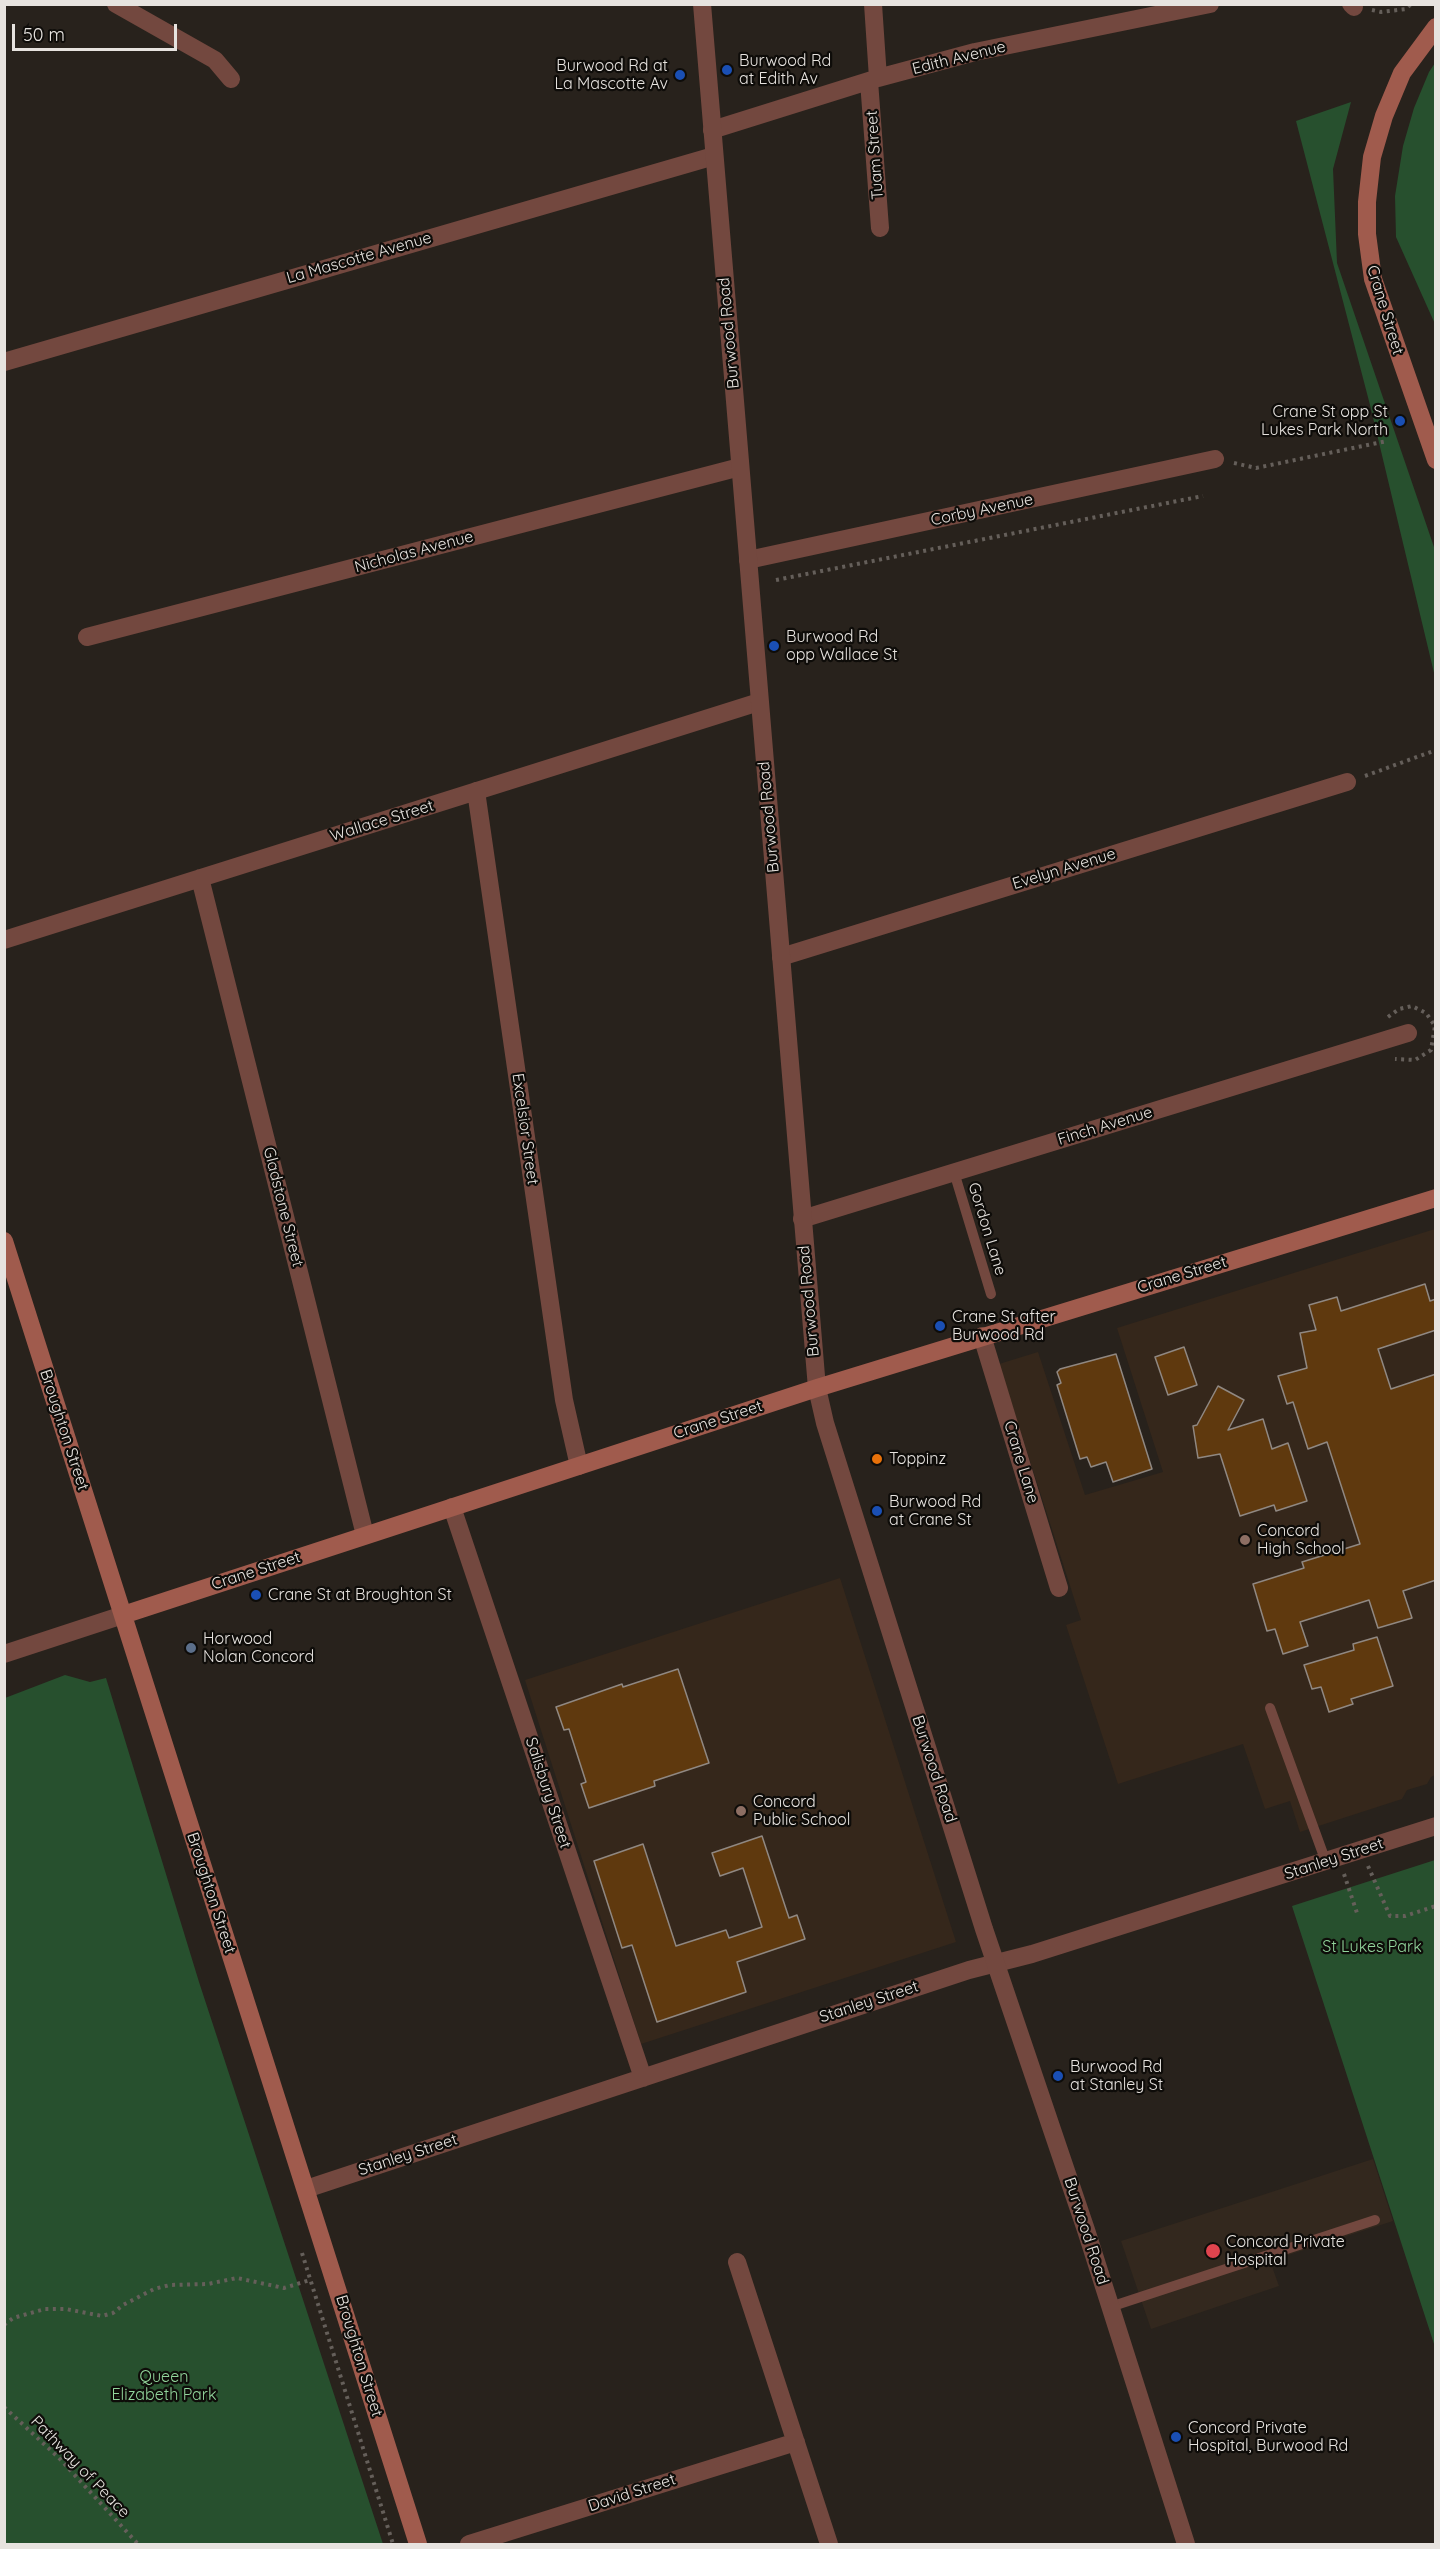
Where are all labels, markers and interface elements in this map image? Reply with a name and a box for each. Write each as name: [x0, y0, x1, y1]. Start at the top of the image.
scale bar: [15, 12, 180, 50]
text: 50 m: [23, 23, 65, 46]
street label: Edith Avenue: [910, 37, 1008, 79]
place label: Burwood Rd at Edith Av: [739, 51, 831, 89]
place label: Burwood Rd at La Mascotte Av: [554, 56, 668, 94]
marker: Burwood Rd at Edith Av: [720, 63, 734, 77]
marker: Burwood Rd at La Mascotte Av: [673, 68, 687, 82]
street label: Tuam Street: [862, 110, 888, 200]
street label: La Mascotte Avenue: [284, 228, 434, 288]
street label: Crane Street: [1362, 263, 1408, 357]
street label: Burwood Road: [715, 277, 743, 389]
place label: Crane St opp St Lukes Park North: [1261, 402, 1388, 440]
marker: Crane St opp St Lukes Park North: [1393, 414, 1407, 428]
street label: Corby Avenue: [929, 490, 1035, 530]
street label: Nicholas Avenue: [353, 527, 475, 577]
place label: Burwood Rd opp Wallace St: [786, 627, 898, 665]
marker: Burwood Rd opp Wallace St: [767, 639, 781, 653]
street label: Burwood Road: [755, 761, 783, 873]
street label: Wallace Street: [328, 796, 436, 846]
street label: Evelyn Avenue: [1010, 844, 1118, 894]
street label: Excelsior Street: [508, 1072, 542, 1186]
street label: Finch Avenue: [1055, 1102, 1155, 1150]
street label: Gladstone Street: [259, 1145, 307, 1269]
street label: Gordon Lane: [964, 1180, 1010, 1278]
street label: Burwood Road: [795, 1245, 823, 1357]
street label: Crane Street: [1135, 1252, 1229, 1298]
place label: Crane St after Burwood Rd: [952, 1307, 1056, 1345]
marker: Crane St after Burwood Rd: [933, 1319, 947, 1333]
street label: Broughton Street: [35, 1367, 93, 1493]
street label: Crane Street: [671, 1397, 765, 1443]
street label: Crane Lane: [999, 1418, 1043, 1506]
place label: Toppinz: [889, 1449, 946, 1469]
marker: Toppinz: [870, 1452, 884, 1466]
place label: Burwood Rd at Crane St: [889, 1492, 981, 1530]
marker: Burwood Rd at Crane St: [870, 1504, 884, 1518]
place label: Concord High School: [1257, 1521, 1345, 1559]
marker: Concord High School: [1238, 1533, 1252, 1547]
street label: Crane Street: [209, 1548, 303, 1594]
place label: Crane St at Broughton St: [268, 1585, 452, 1605]
marker: Crane St at Broughton St: [249, 1588, 263, 1602]
place label: Horwood Nolan Concord: [203, 1629, 314, 1667]
marker: Horwood Nolan Concord: [184, 1641, 198, 1655]
street label: Burwood Road: [908, 1713, 960, 1825]
street label: Salisbury Street: [521, 1735, 575, 1851]
place label: Concord Public School: [753, 1792, 850, 1830]
marker: Concord Public School: [734, 1804, 748, 1818]
street label: Broughton Street: [182, 1830, 240, 1956]
street label: Stanley Street: [1282, 1834, 1386, 1884]
park label: St Lukes Park: [1322, 1937, 1422, 1957]
street label: Stanley Street: [817, 1977, 921, 2027]
place label: Burwood Rd at Stanley St: [1070, 2057, 1163, 2095]
marker: Burwood Rd at Stanley St: [1051, 2069, 1065, 2083]
street label: Stanley Street: [356, 2130, 460, 2180]
street label: Burwood Road: [1060, 2175, 1112, 2287]
place label: Concord Private Hospital: [1226, 2232, 1345, 2270]
marker: Concord Private Hospital: [1204, 2242, 1222, 2260]
street label: Broughton Street: [331, 2293, 387, 2419]
park label: Queen Elizabeth Park: [111, 2367, 217, 2405]
street label: Pathway of Peace: [26, 2412, 134, 2522]
place label: Concord Private Hospital, Burwood Rd: [1188, 2418, 1348, 2456]
marker: Concord Private Hospital, Burwood Rd: [1169, 2430, 1183, 2444]
street label: David Street: [586, 2470, 678, 2516]

